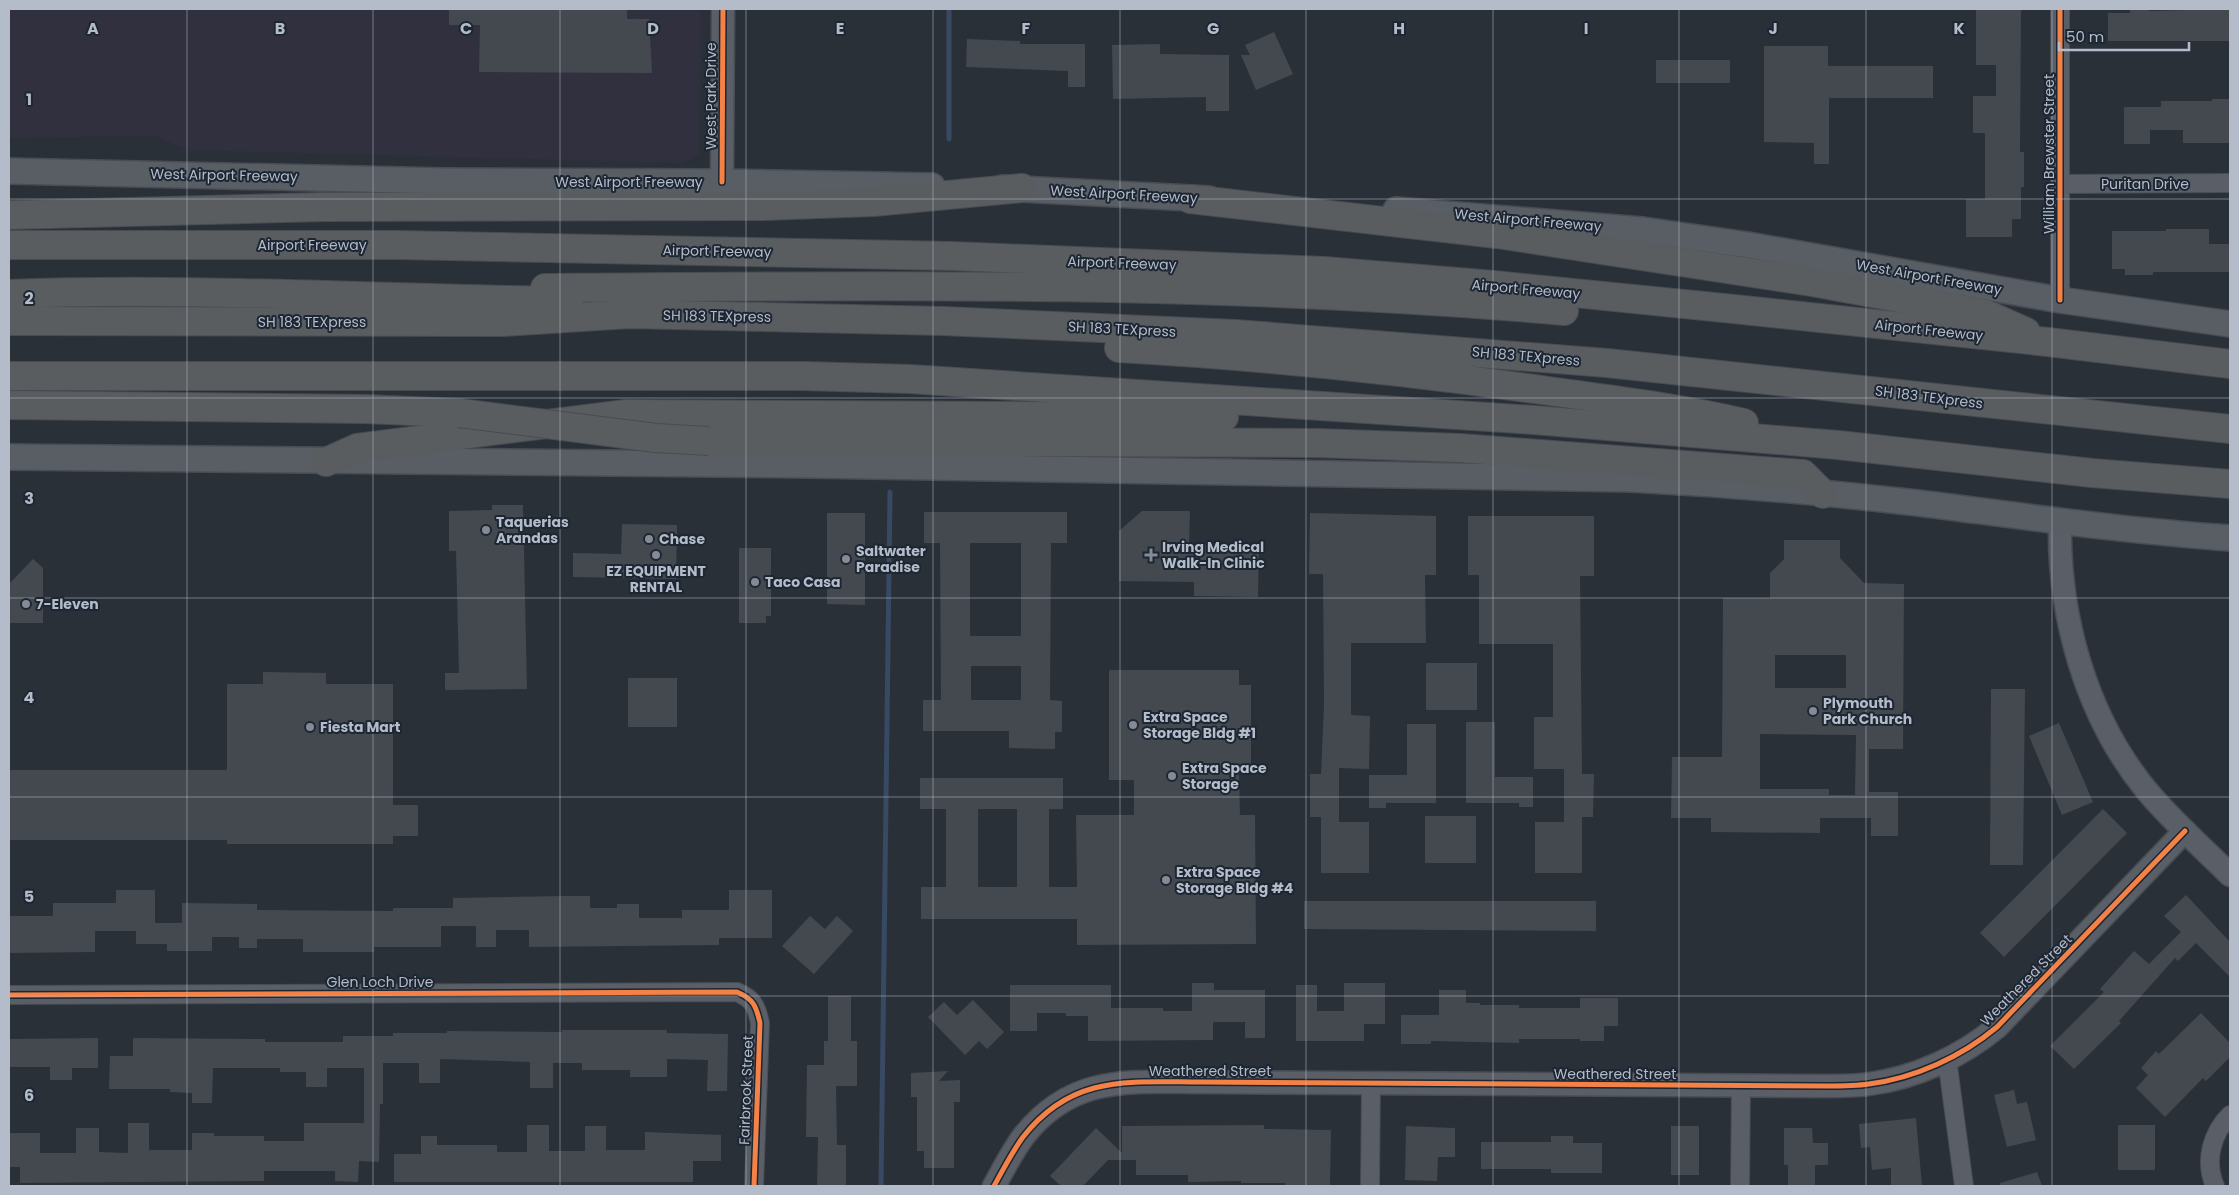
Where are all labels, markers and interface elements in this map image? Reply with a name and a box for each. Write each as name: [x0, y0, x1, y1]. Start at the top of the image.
text: A: [87, 17, 99, 40]
text: B: [275, 17, 285, 40]
text: C: [460, 17, 472, 40]
text: D: [647, 17, 659, 40]
text: E: [836, 17, 844, 40]
text: F: [1022, 17, 1031, 40]
text: G: [1207, 17, 1219, 40]
text: H: [1393, 17, 1405, 40]
text: I: [1584, 17, 1588, 40]
text: J: [1768, 17, 1778, 40]
text: K: [1953, 17, 1965, 40]
scale bar: [2059, 20, 2189, 52]
text: 50 m: [2066, 26, 2104, 47]
street label: West Park Drive: [701, 42, 721, 150]
street label: William Brewster Street: [2039, 74, 2059, 234]
text: 1: [26, 88, 32, 111]
street label: West Airport Freeway: [150, 164, 298, 186]
street label: West Airport Freeway: [555, 172, 703, 192]
street label: Puritan Drive: [2101, 174, 2189, 194]
street label: West Airport Freeway: [1050, 180, 1198, 208]
street label: West Airport Freeway: [1454, 204, 1602, 236]
street label: Airport Freeway: [257, 235, 367, 255]
street label: Airport Freeway: [662, 240, 772, 262]
street label: Airport Freeway: [1067, 251, 1177, 275]
street label: West Airport Freeway: [1855, 254, 2003, 300]
street label: Airport Freeway: [1471, 274, 1581, 304]
text: 2: [24, 287, 34, 310]
street label: SH 183 TEXpress: [663, 305, 771, 327]
street label: SH 183 TEXpress: [258, 312, 366, 332]
street label: Airport Freeway: [1874, 314, 1984, 346]
street label: SH 183 TEXpress: [1067, 316, 1177, 342]
street label: SH 183 TEXpress: [1471, 341, 1581, 371]
street label: SH 183 TEXpress: [1874, 380, 1984, 414]
text: 3: [24, 487, 34, 510]
place label: Taquerias Arandas: [496, 512, 569, 548]
marker: Taquerias Arandas: [480, 524, 492, 536]
place label: Chase: [659, 529, 705, 549]
marker: Chase: [643, 533, 655, 545]
place label: Irving Medical Walk-In Clinic: [1162, 537, 1265, 573]
place label: Saltwater Paradise: [856, 541, 926, 577]
marker: Irving Medical Walk-In Clinic: [1144, 548, 1158, 562]
marker: EZ EQUIPMENT RENTAL: [650, 549, 662, 561]
marker: Saltwater Paradise: [840, 553, 852, 565]
place label: EZ EQUIPMENT RENTAL: [606, 561, 706, 597]
place label: Taco Casa: [765, 572, 841, 592]
marker: Taco Casa: [749, 576, 761, 588]
place label: 7-Eleven: [36, 594, 99, 614]
marker: 7-Eleven: [20, 598, 32, 610]
text: 4: [24, 686, 35, 709]
place label: Plymouth Park Church: [1823, 693, 1912, 729]
marker: Plymouth Park Church: [1807, 705, 1819, 717]
place label: Extra Space Storage Bldg #1: [1143, 707, 1256, 743]
place label: Fiesta Mart: [320, 717, 401, 737]
marker: Extra Space Storage Bldg #1: [1127, 719, 1139, 731]
marker: Fiesta Mart: [304, 721, 316, 733]
place label: Extra Space Storage: [1182, 758, 1267, 794]
marker: Extra Space Storage: [1166, 770, 1178, 782]
place label: Extra Space Storage Bldg #4: [1176, 862, 1293, 898]
marker: Extra Space Storage Bldg #4: [1160, 874, 1172, 886]
text: 5: [24, 885, 34, 908]
street label: Weathered Street: [1976, 930, 2076, 1030]
street label: Glen Loch Drive: [326, 972, 434, 992]
street label: Fairbrook Street: [734, 1035, 758, 1145]
street label: Weathered Street: [1149, 1061, 1271, 1081]
street label: Weathered Street: [1554, 1064, 1676, 1084]
text: 6: [24, 1084, 34, 1107]

